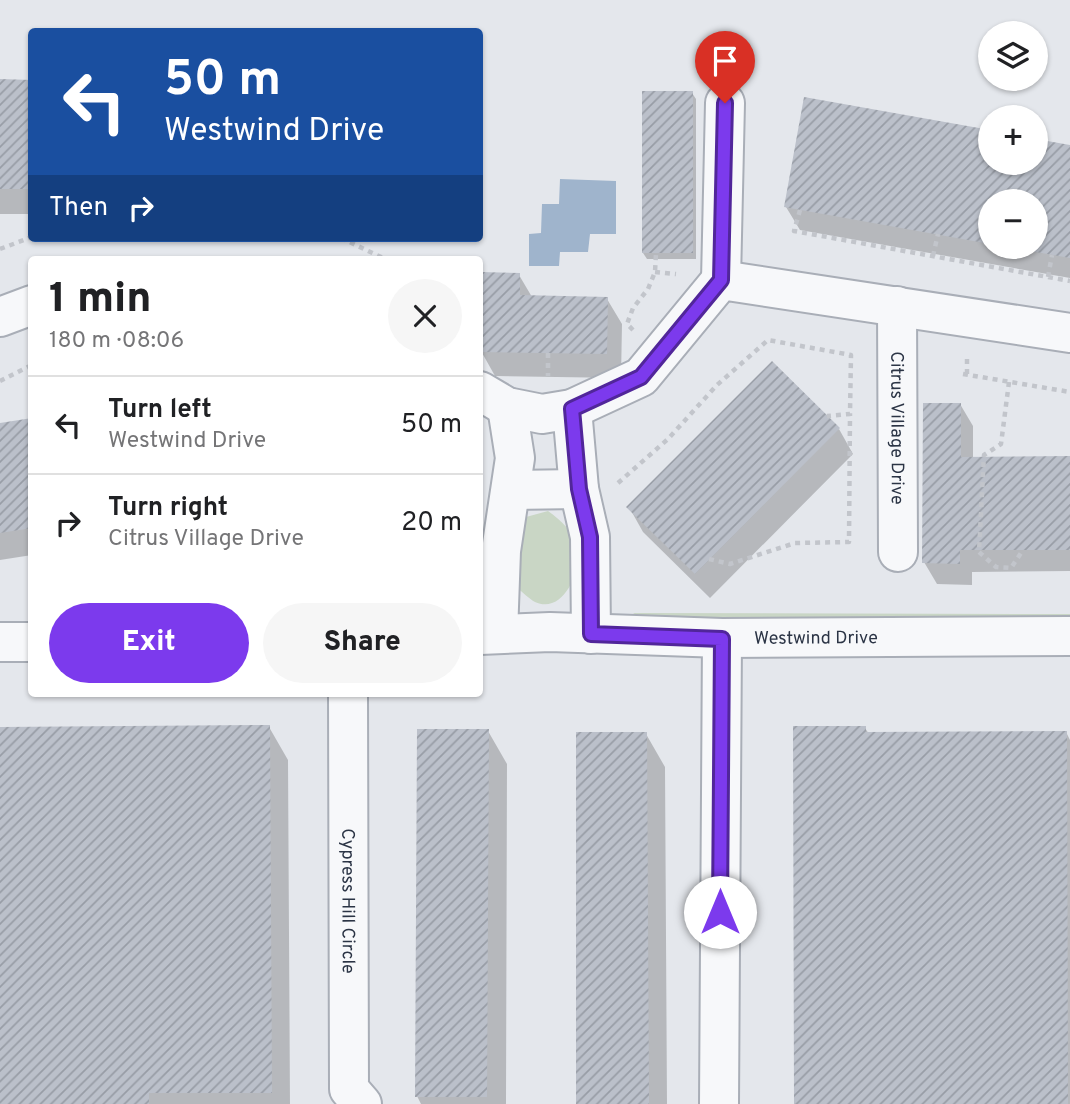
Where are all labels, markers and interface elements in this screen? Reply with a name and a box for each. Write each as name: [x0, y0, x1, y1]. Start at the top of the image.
map controls: [978, 21, 1048, 259]
button: layers: [978, 21, 1048, 91]
pin: [695, 31, 755, 103]
icon: arrive: [706, 42, 744, 80]
text: 50 m: [164, 51, 281, 113]
icon: left: [49, 56, 140, 147]
button: +: [978, 105, 1048, 175]
text: Westwind Drive: [164, 112, 384, 152]
icon: right: [122, 189, 160, 227]
button: −: [978, 189, 1048, 259]
text: Then: [49, 192, 108, 225]
text: 1 min: [49, 274, 152, 327]
button: close: [388, 279, 462, 353]
text: 180 m · 08:06: [49, 327, 184, 356]
street label: Citrus Village Drive: [884, 351, 908, 505]
text: Turn left: [108, 394, 212, 427]
icon: left: [49, 406, 87, 444]
text: 50 m: [401, 409, 462, 442]
text: Westwind Drive: [108, 427, 266, 456]
text: Turn right: [108, 492, 228, 525]
icon: right: [49, 504, 87, 542]
text: 20 m: [401, 507, 462, 540]
text: Citrus Village Drive: [108, 525, 304, 554]
button: Exit: [49, 603, 249, 683]
button: Share: [263, 603, 462, 683]
street label: Westwind Drive: [754, 627, 878, 651]
street label: Cypress Hill Circle: [335, 828, 359, 974]
position arrow: [683, 875, 757, 949]

